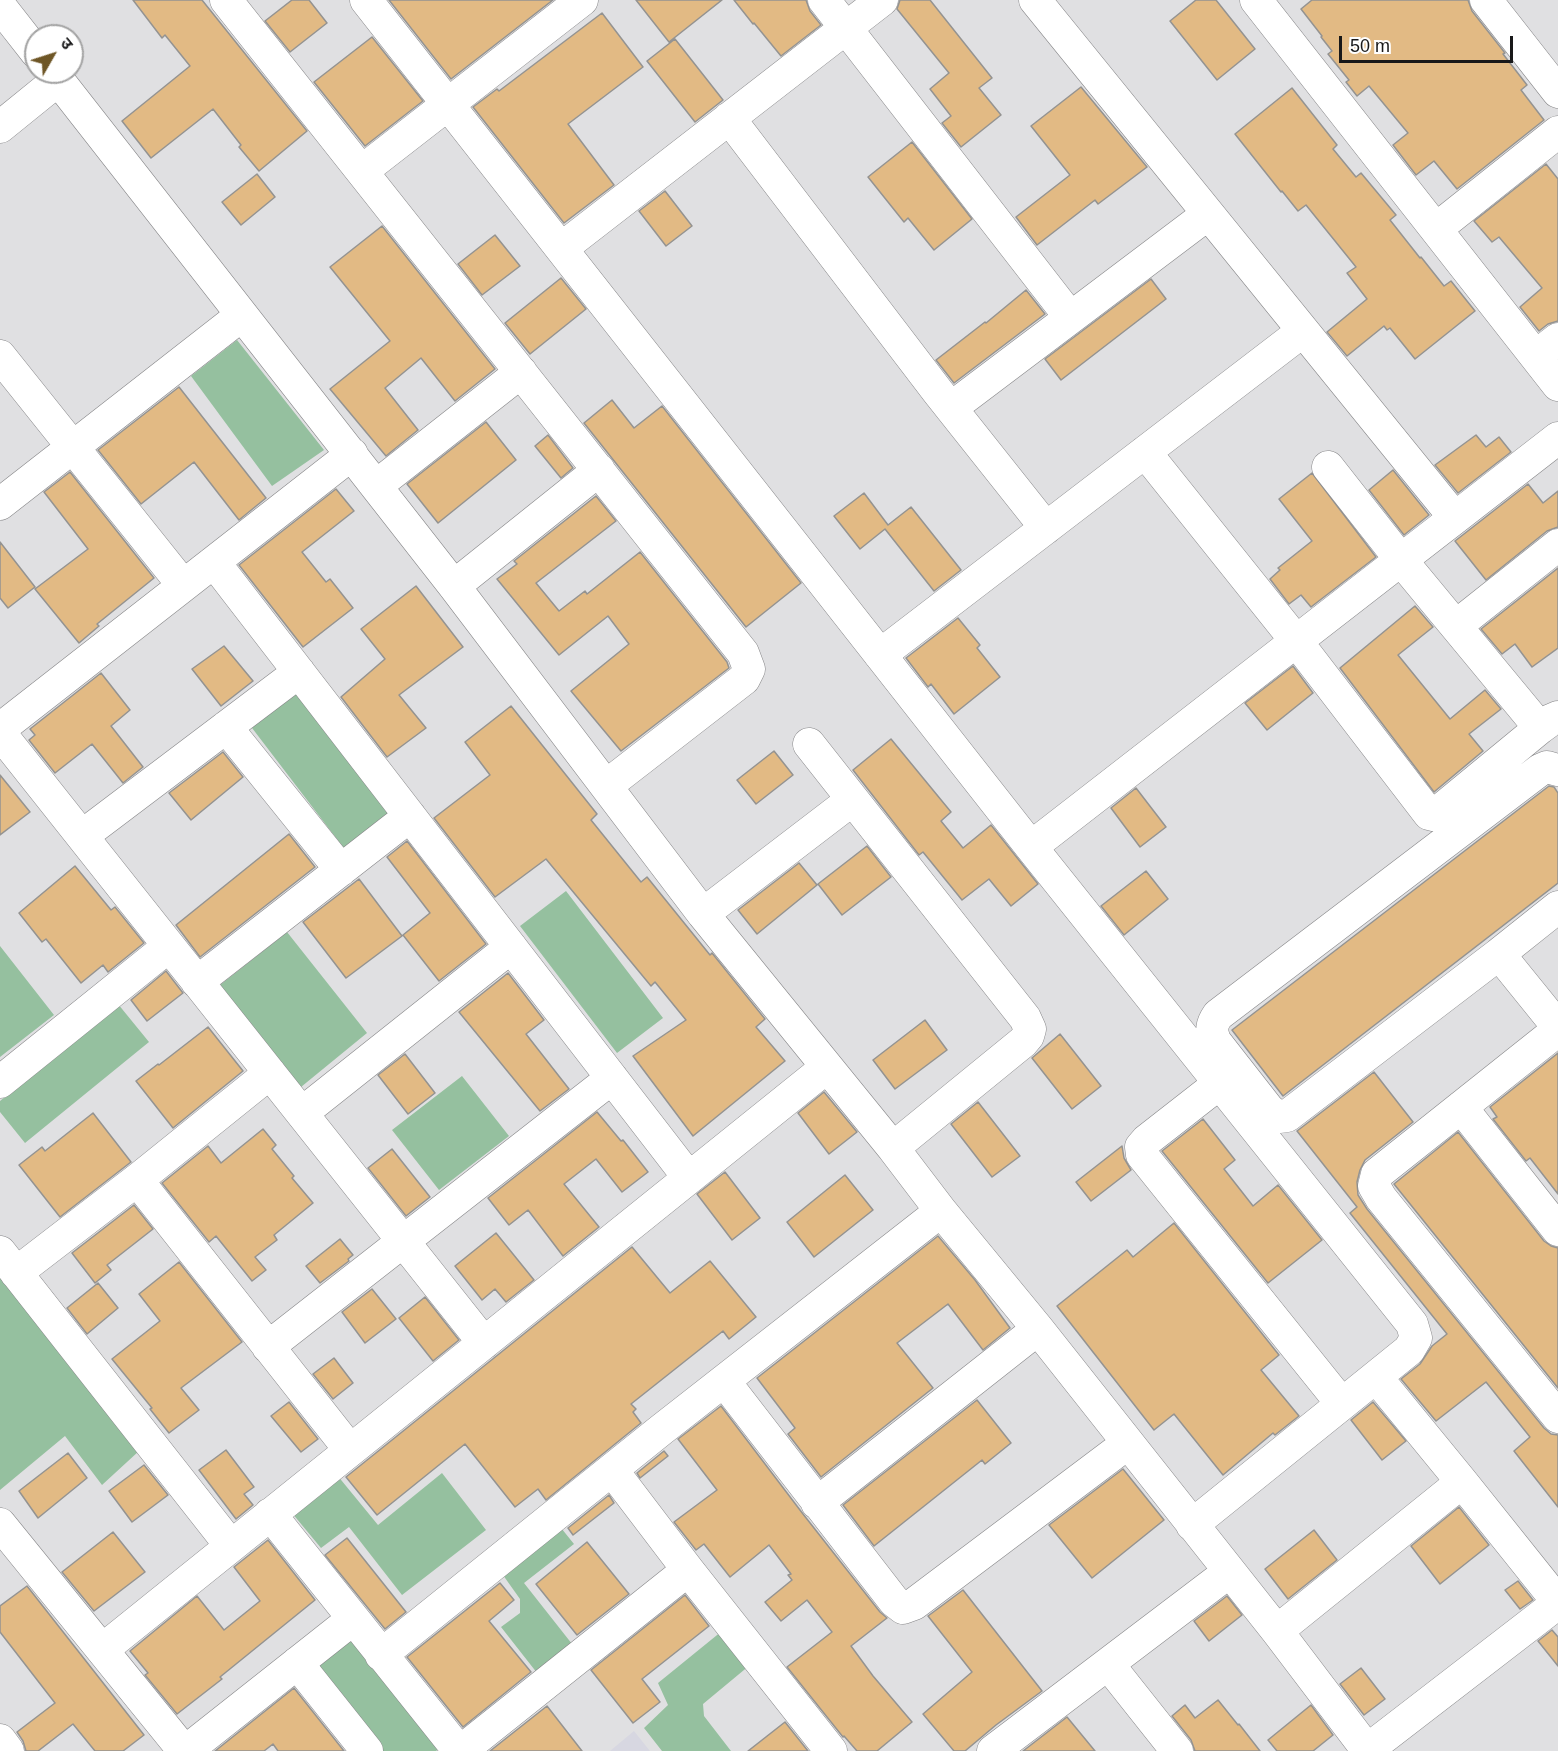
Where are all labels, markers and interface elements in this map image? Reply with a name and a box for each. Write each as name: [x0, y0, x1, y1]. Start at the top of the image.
north arrow: [24, 24, 84, 84]
scale bar: [1342, 24, 1516, 62]
text: उ: [57, 35, 76, 53]
text: 50 m: [1350, 36, 1390, 56]

